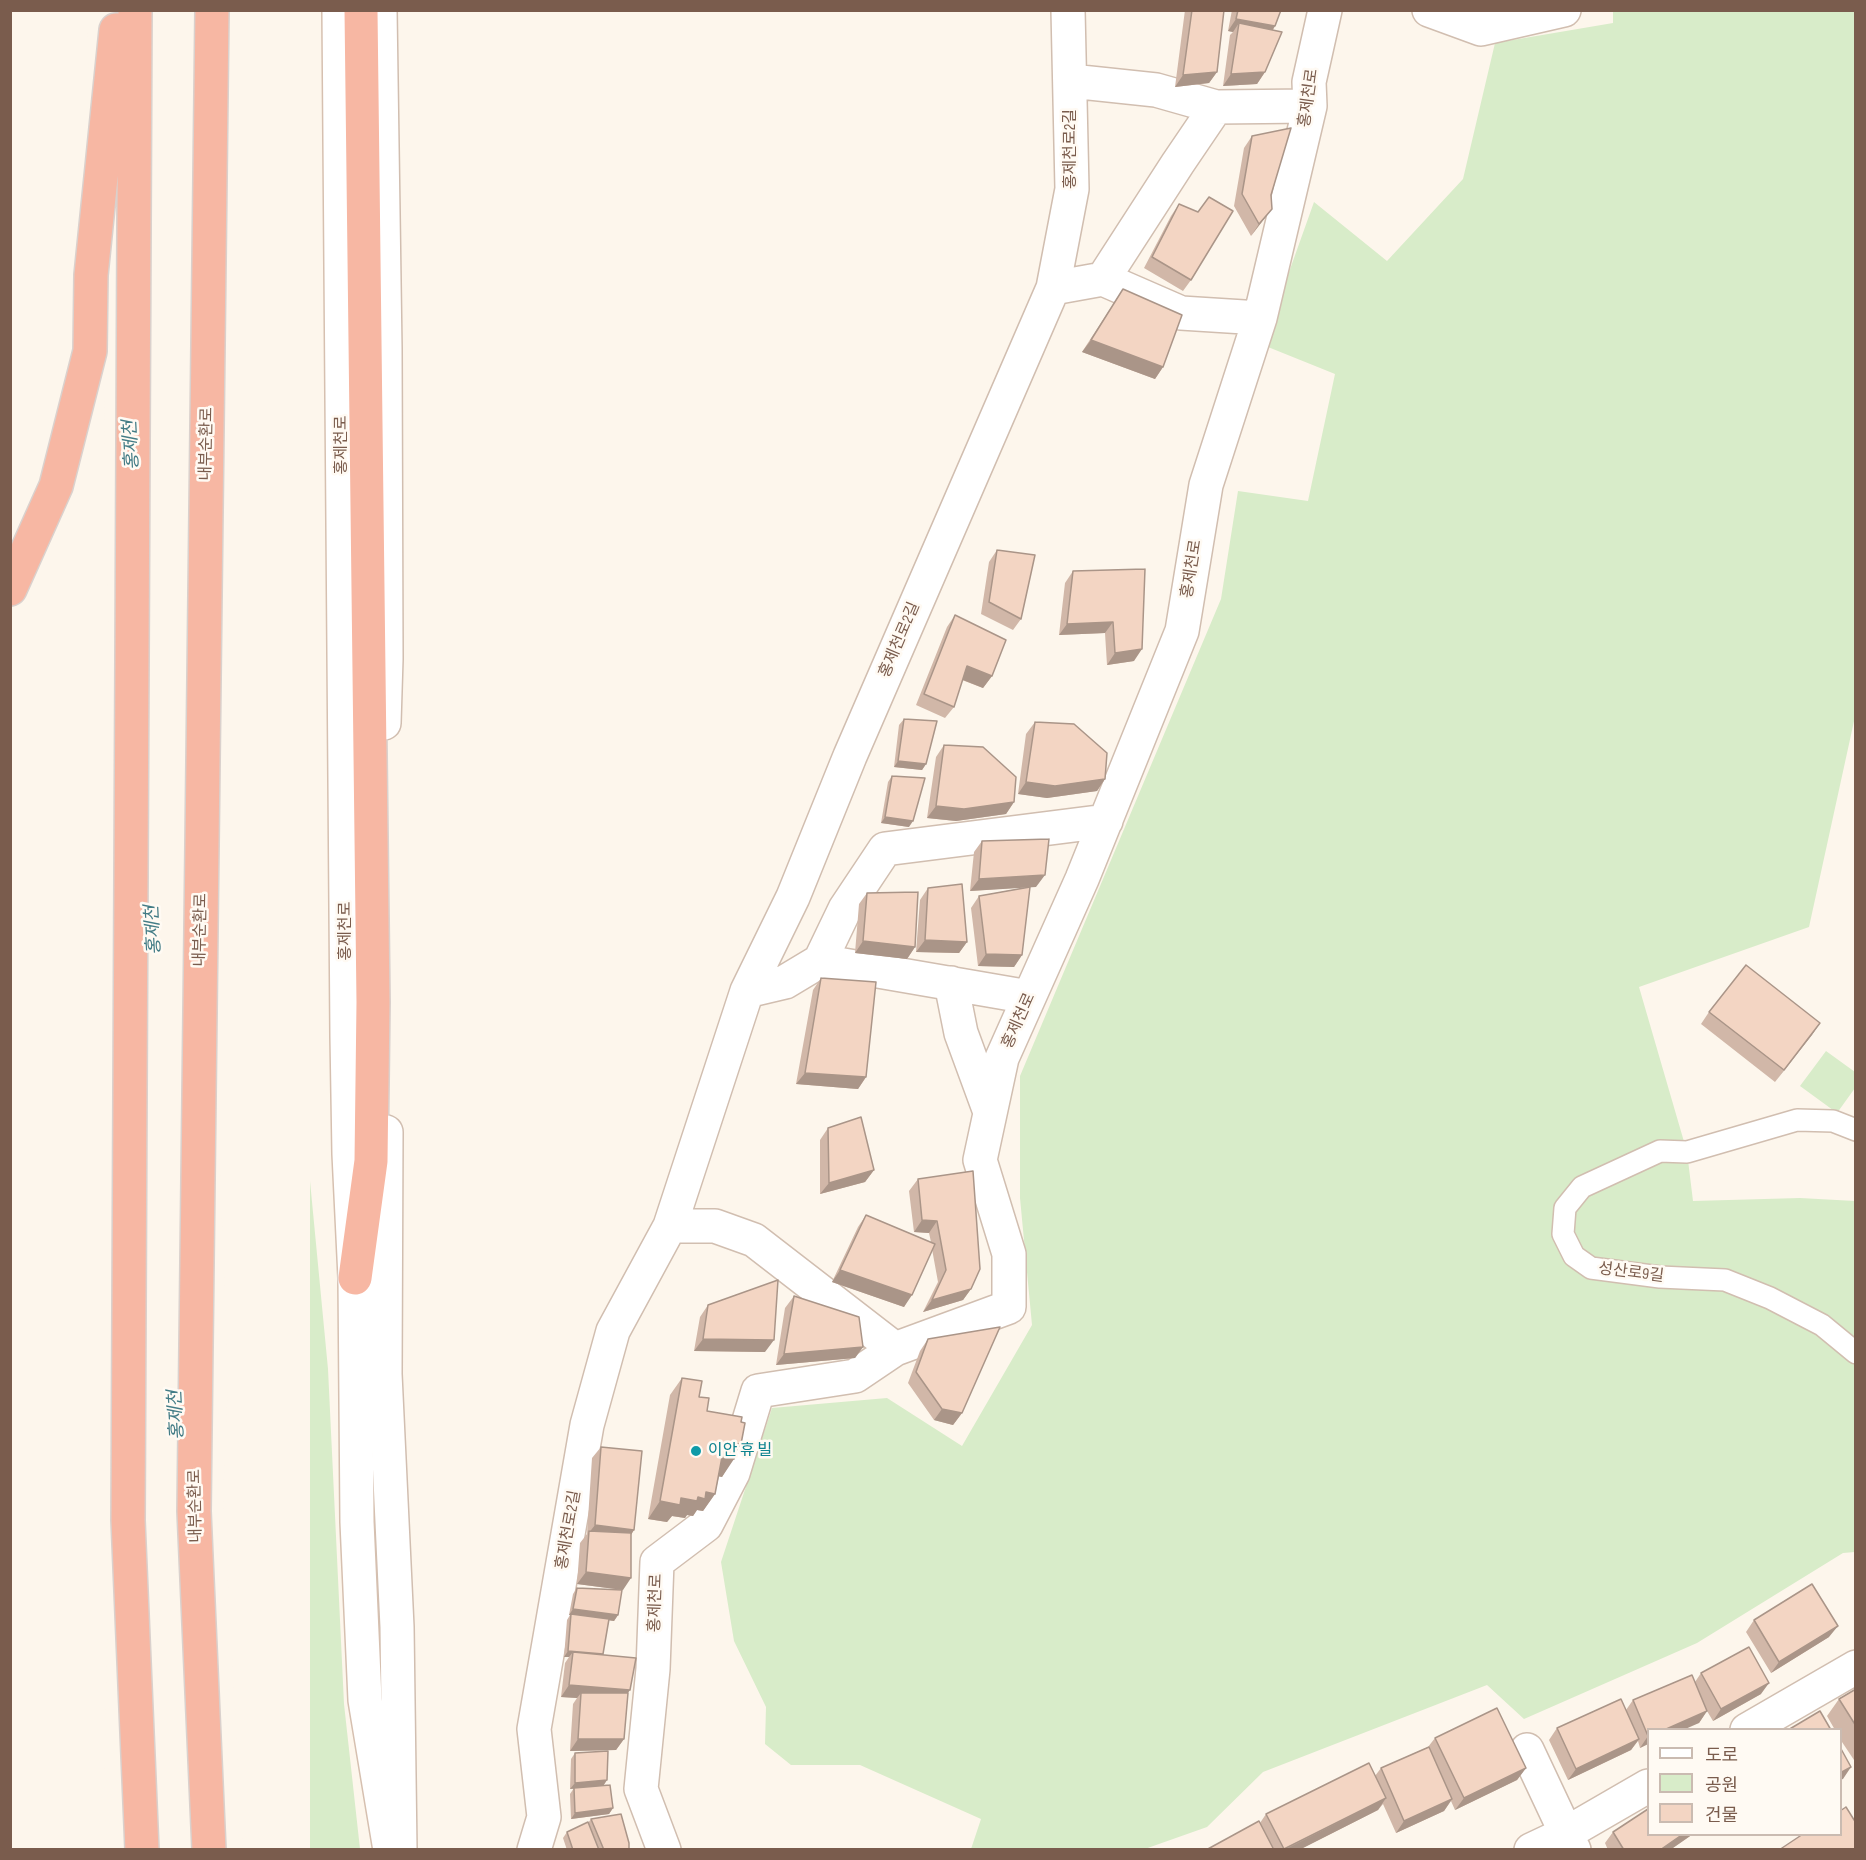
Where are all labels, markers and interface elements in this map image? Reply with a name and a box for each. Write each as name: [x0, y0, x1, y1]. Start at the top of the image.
street label: 홍제천로: [1295, 68, 1323, 128]
street label: 홍제천로2길: [1061, 109, 1081, 189]
street label: 내부순환로: [197, 407, 217, 481]
street label: 홍제천로: [332, 416, 352, 474]
water label: 홍제천: [120, 420, 144, 470]
street label: 홍제천로: [1178, 538, 1206, 600]
street label: 홍제천로2길: [875, 599, 925, 681]
street label: 내부순환로: [191, 893, 211, 967]
street label: 홍제천로: [336, 902, 356, 960]
water label: 홍제천: [142, 905, 166, 955]
street label: 홍제천로: [998, 990, 1040, 1052]
street label: 성산로9길: [1597, 1259, 1665, 1287]
water label: 홍제천: [165, 1390, 189, 1440]
place label: 이안 휴 빌: [708, 1441, 772, 1461]
marker: 이안 휴 빌: [689, 1444, 703, 1458]
street label: 내부순환로: [186, 1469, 206, 1543]
street label: 홍제천로2길: [553, 1489, 585, 1571]
street label: 홍제천로: [645, 1573, 667, 1633]
legend: [1647, 1728, 1842, 1836]
text: 도로: [1705, 1745, 1738, 1766]
text: 공원: [1705, 1775, 1738, 1796]
text: 건물: [1705, 1805, 1738, 1826]

